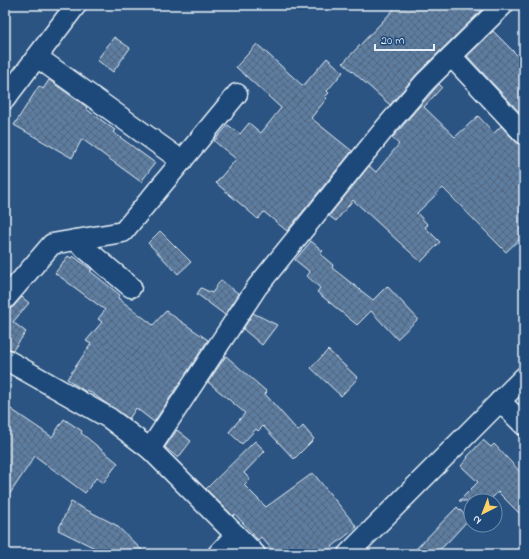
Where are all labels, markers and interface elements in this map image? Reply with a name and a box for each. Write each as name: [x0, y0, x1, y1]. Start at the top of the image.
scale bar: [375, 26, 434, 52]
text: 20 m: [381, 32, 404, 50]
north arrow: [463, 493, 503, 533]
text: N: [469, 511, 485, 528]

